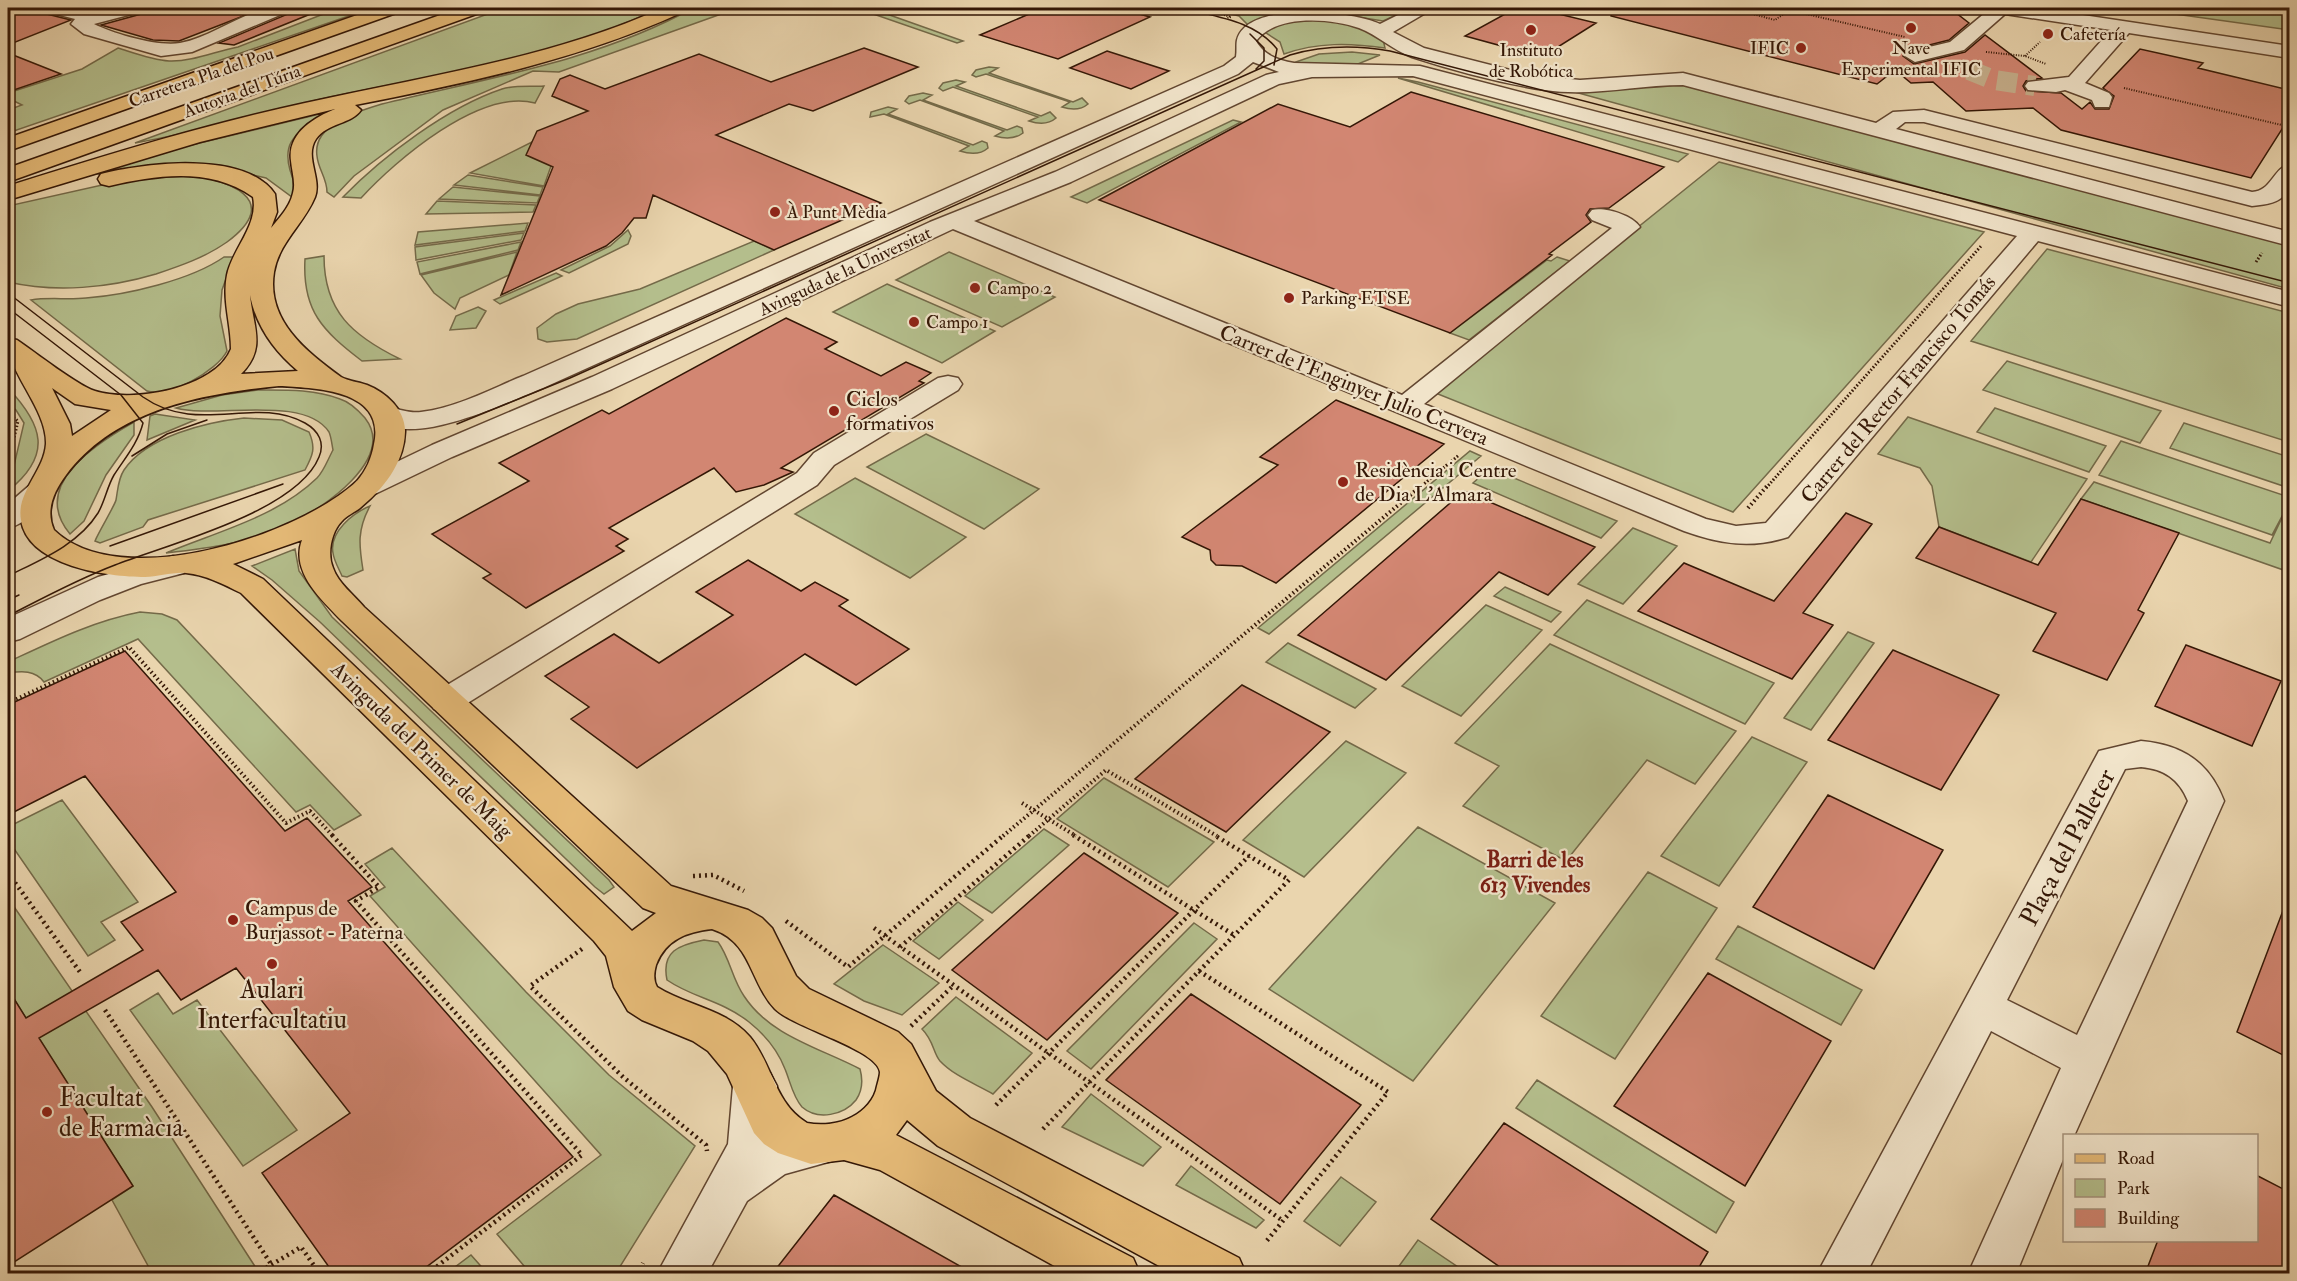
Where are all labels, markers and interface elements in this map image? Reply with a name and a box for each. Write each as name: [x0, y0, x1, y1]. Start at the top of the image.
marker: Nave Experimental IFIC: [1904, 21, 1918, 35]
marker: Instituto de Robótica: [1524, 23, 1538, 37]
place label: Cafetería: [2060, 23, 2127, 46]
marker: Cafetería: [2041, 27, 2055, 41]
place label: IFIC: [1750, 37, 1789, 60]
place label: Nave Experimental IFIC: [1841, 37, 1981, 81]
place label: Instituto de Robótica: [1489, 39, 1574, 83]
marker: IFIC: [1794, 41, 1808, 55]
street label: Carretera Pla del Pou: [126, 42, 277, 113]
street label: Autovia del Túria: [179, 59, 305, 124]
place label: À Punt Mèdia: [786, 201, 887, 224]
marker: À Punt Mèdia: [768, 205, 782, 219]
street label: Avinguda de la Universitat: [754, 221, 935, 322]
street label: Carrer del Rector Francisco Tomás: [1795, 270, 2002, 509]
place label: Campo 2: [987, 277, 1052, 300]
marker: Campo 2: [968, 281, 982, 295]
place label: Parking ETSE: [1301, 287, 1410, 310]
marker: Parking ETSE: [1282, 291, 1296, 305]
place label: Campo 1: [926, 311, 988, 334]
marker: Campo 1: [907, 315, 921, 329]
street label: Carrer de l'Enginyer Julio Cervera: [1215, 319, 1493, 452]
place label: Ciclos formativos: [846, 386, 934, 437]
marker: Ciclos formativos: [827, 404, 841, 418]
place label: Residència i Centre de Dia L'Almara: [1355, 457, 1517, 508]
marker: Residència i Centre de Dia L'Almara: [1336, 475, 1350, 489]
street label: Avinguda del Primer de Maig: [324, 656, 519, 845]
street label: Plaça del Palleter: [2013, 763, 2123, 932]
district label: Barri de les 613 Vivendes: [1480, 846, 1591, 899]
place label: Campus de Burjassot - Paterna: [245, 895, 404, 946]
marker: Campus de Burjassot - Paterna: [226, 913, 240, 927]
marker: Aulari Interfacultatiu: [265, 957, 279, 971]
place label: Aulari Interfacultatiu: [197, 974, 347, 1036]
place label: Facultat de Farmàcia: [59, 1082, 183, 1144]
marker: Facultat de Farmàcia: [40, 1105, 54, 1119]
legend: [2063, 1134, 2258, 1242]
text: Road: [2117, 1147, 2155, 1170]
text: Park: [2117, 1177, 2150, 1200]
text: Building: [2117, 1207, 2180, 1230]

